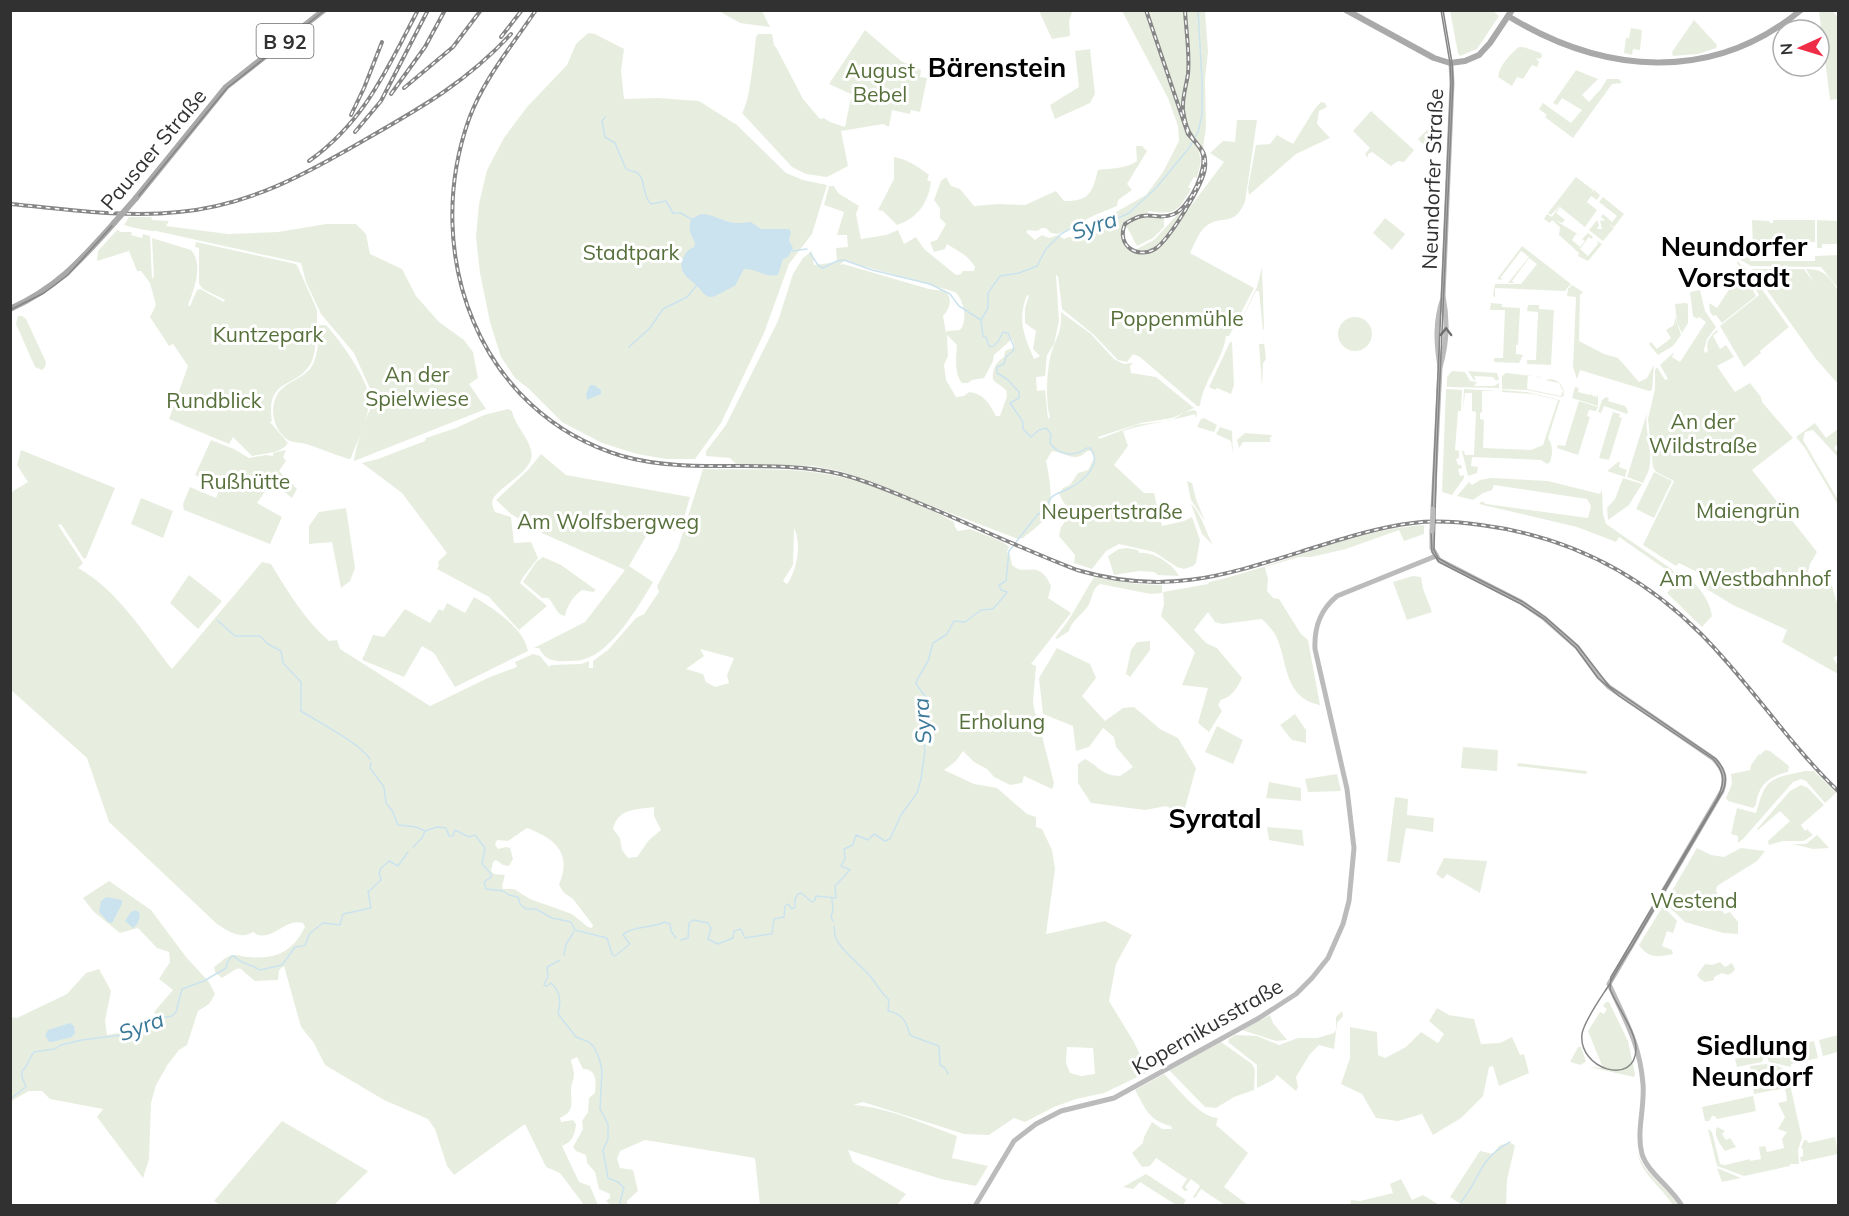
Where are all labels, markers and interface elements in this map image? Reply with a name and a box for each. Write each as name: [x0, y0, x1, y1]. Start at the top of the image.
north arrow: [1771, 18, 1831, 78]
road number: B 92: [256, 24, 314, 58]
text: N: [1776, 42, 1796, 56]
district label: Bärenstein: [928, 50, 1066, 84]
park label: August Bebel: [845, 57, 915, 107]
street label: Pausaer Straße: [95, 83, 211, 215]
street label: Neundorfer Straße: [1416, 88, 1448, 270]
water label: Syra: [1068, 205, 1120, 245]
district label: Neundorfer Vorstadt: [1661, 229, 1808, 294]
park label: Stadtpark: [583, 239, 679, 265]
park label: Poppenmühle: [1110, 305, 1244, 331]
park label: Kuntzepark: [213, 321, 324, 347]
one-way arrow: [1440, 328, 1452, 337]
park label: An der Spielwiese: [365, 361, 469, 411]
park label: Rundblick: [166, 387, 262, 413]
park label: An der Wildstraße: [1649, 408, 1757, 458]
park label: Rußhütte: [200, 468, 290, 494]
park label: Maiengrün: [1696, 497, 1800, 523]
park label: Neupertstraße: [1041, 498, 1183, 524]
park label: Am Wolfsbergweg: [517, 508, 699, 534]
park label: Am Westbahnhof: [1659, 565, 1832, 591]
water label: Syra: [906, 697, 938, 745]
park label: Erholung: [959, 708, 1045, 734]
district label: Syratal: [1168, 801, 1262, 835]
park label: Westend: [1650, 887, 1738, 913]
street label: Kopernikusstraße: [1127, 972, 1287, 1080]
water label: Syra: [114, 1005, 168, 1047]
district label: Siedlung Neundorf: [1691, 1028, 1814, 1093]

